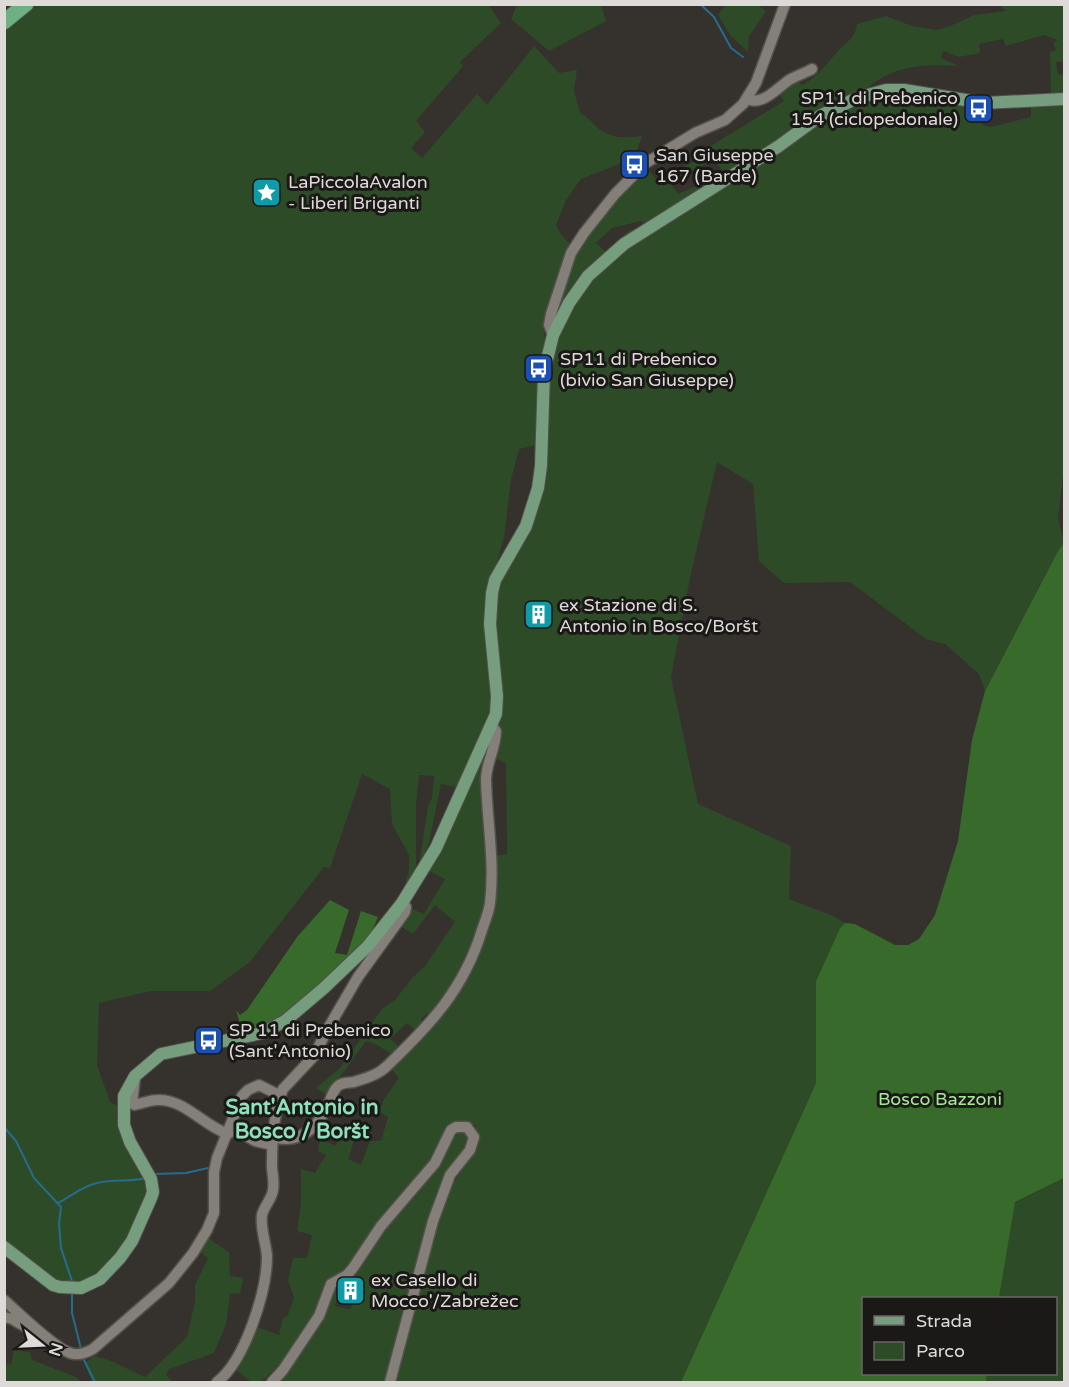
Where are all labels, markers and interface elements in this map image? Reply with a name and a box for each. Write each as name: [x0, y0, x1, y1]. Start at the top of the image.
place label: SP11 di Prebenico 154 (ciclopedonale): [790, 87, 958, 130]
bus stop icon: SP11 di Prebenico 154 (ciclopedonale): [963, 92, 995, 124]
place label: San Giuseppe 167 (Barde): [656, 144, 774, 187]
bus stop icon: San Giuseppe 167 (Barde): [619, 149, 651, 181]
place label: LaPiccolaAvalon - Liberi Briganti: [288, 171, 428, 214]
place icon: LaPiccolaAvalon - Liberi Briganti: [251, 176, 283, 208]
place label: SP11 di Prebenico (bivio San Giuseppe): [560, 348, 734, 391]
bus stop icon: SP11 di Prebenico (bivio San Giuseppe): [523, 353, 555, 385]
place label: ex Stazione di S. Antonio in Bosco/Boršt: [559, 594, 758, 637]
building icon: ex Stazione di S. Antonio in Bosco/Boršt: [522, 599, 554, 631]
place label: SP 11 di Prebenico (Sant'Antonio): [229, 1019, 391, 1062]
bus stop icon: SP 11 di Prebenico (Sant'Antonio): [192, 1024, 224, 1056]
park label: Bosco Bazzoni: [878, 1088, 1002, 1110]
district label: Sant'Antonio in Bosco / Boršt: [226, 1095, 378, 1144]
place label: ex Casello di Mocco'/Zabrežec: [371, 1269, 519, 1312]
building icon: ex Casello di Mocco'/Zabrežec: [334, 1274, 366, 1306]
legend: [862, 1297, 1057, 1375]
text: Strada: [916, 1310, 972, 1332]
north arrow: [12, 1315, 72, 1375]
text: N: [44, 1340, 67, 1359]
text: Parco: [916, 1340, 965, 1362]

